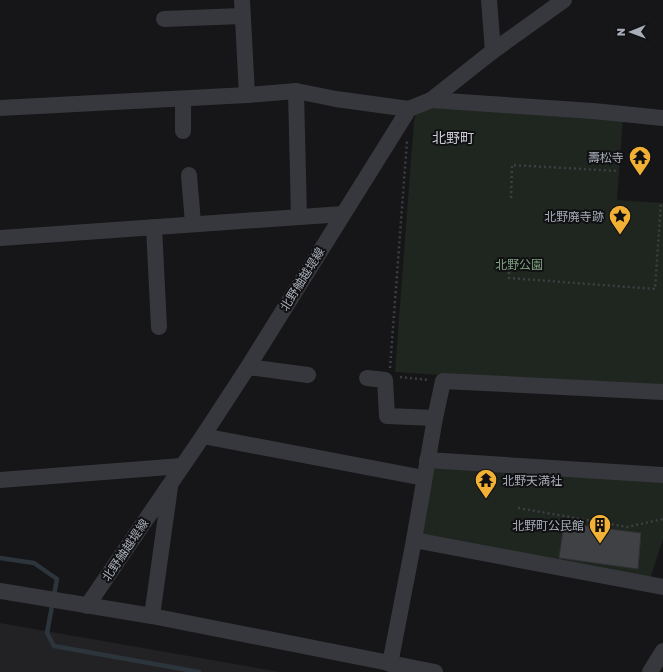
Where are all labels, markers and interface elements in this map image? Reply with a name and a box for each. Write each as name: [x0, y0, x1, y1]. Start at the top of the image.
north arrow: [611, 12, 651, 52]
text: N: [614, 28, 627, 36]
district label: 北野町: [432, 129, 474, 146]
temple icon: 壽松寺: [627, 144, 653, 177]
place label: 壽松寺: [588, 150, 624, 165]
place icon: 北野廃寺跡: [607, 203, 633, 236]
place label: 北野廃寺跡: [544, 209, 604, 224]
street label: 北野舳越堤線: [277, 244, 327, 314]
park label: 北野公園: [495, 257, 543, 272]
temple icon: 北野天満社: [473, 467, 499, 500]
place label: 北野天満社: [502, 473, 562, 488]
building icon: 北野町公民館: [587, 512, 613, 545]
street label: 北野舳越堤線: [99, 516, 151, 584]
place label: 北野町公民館: [512, 518, 584, 533]

